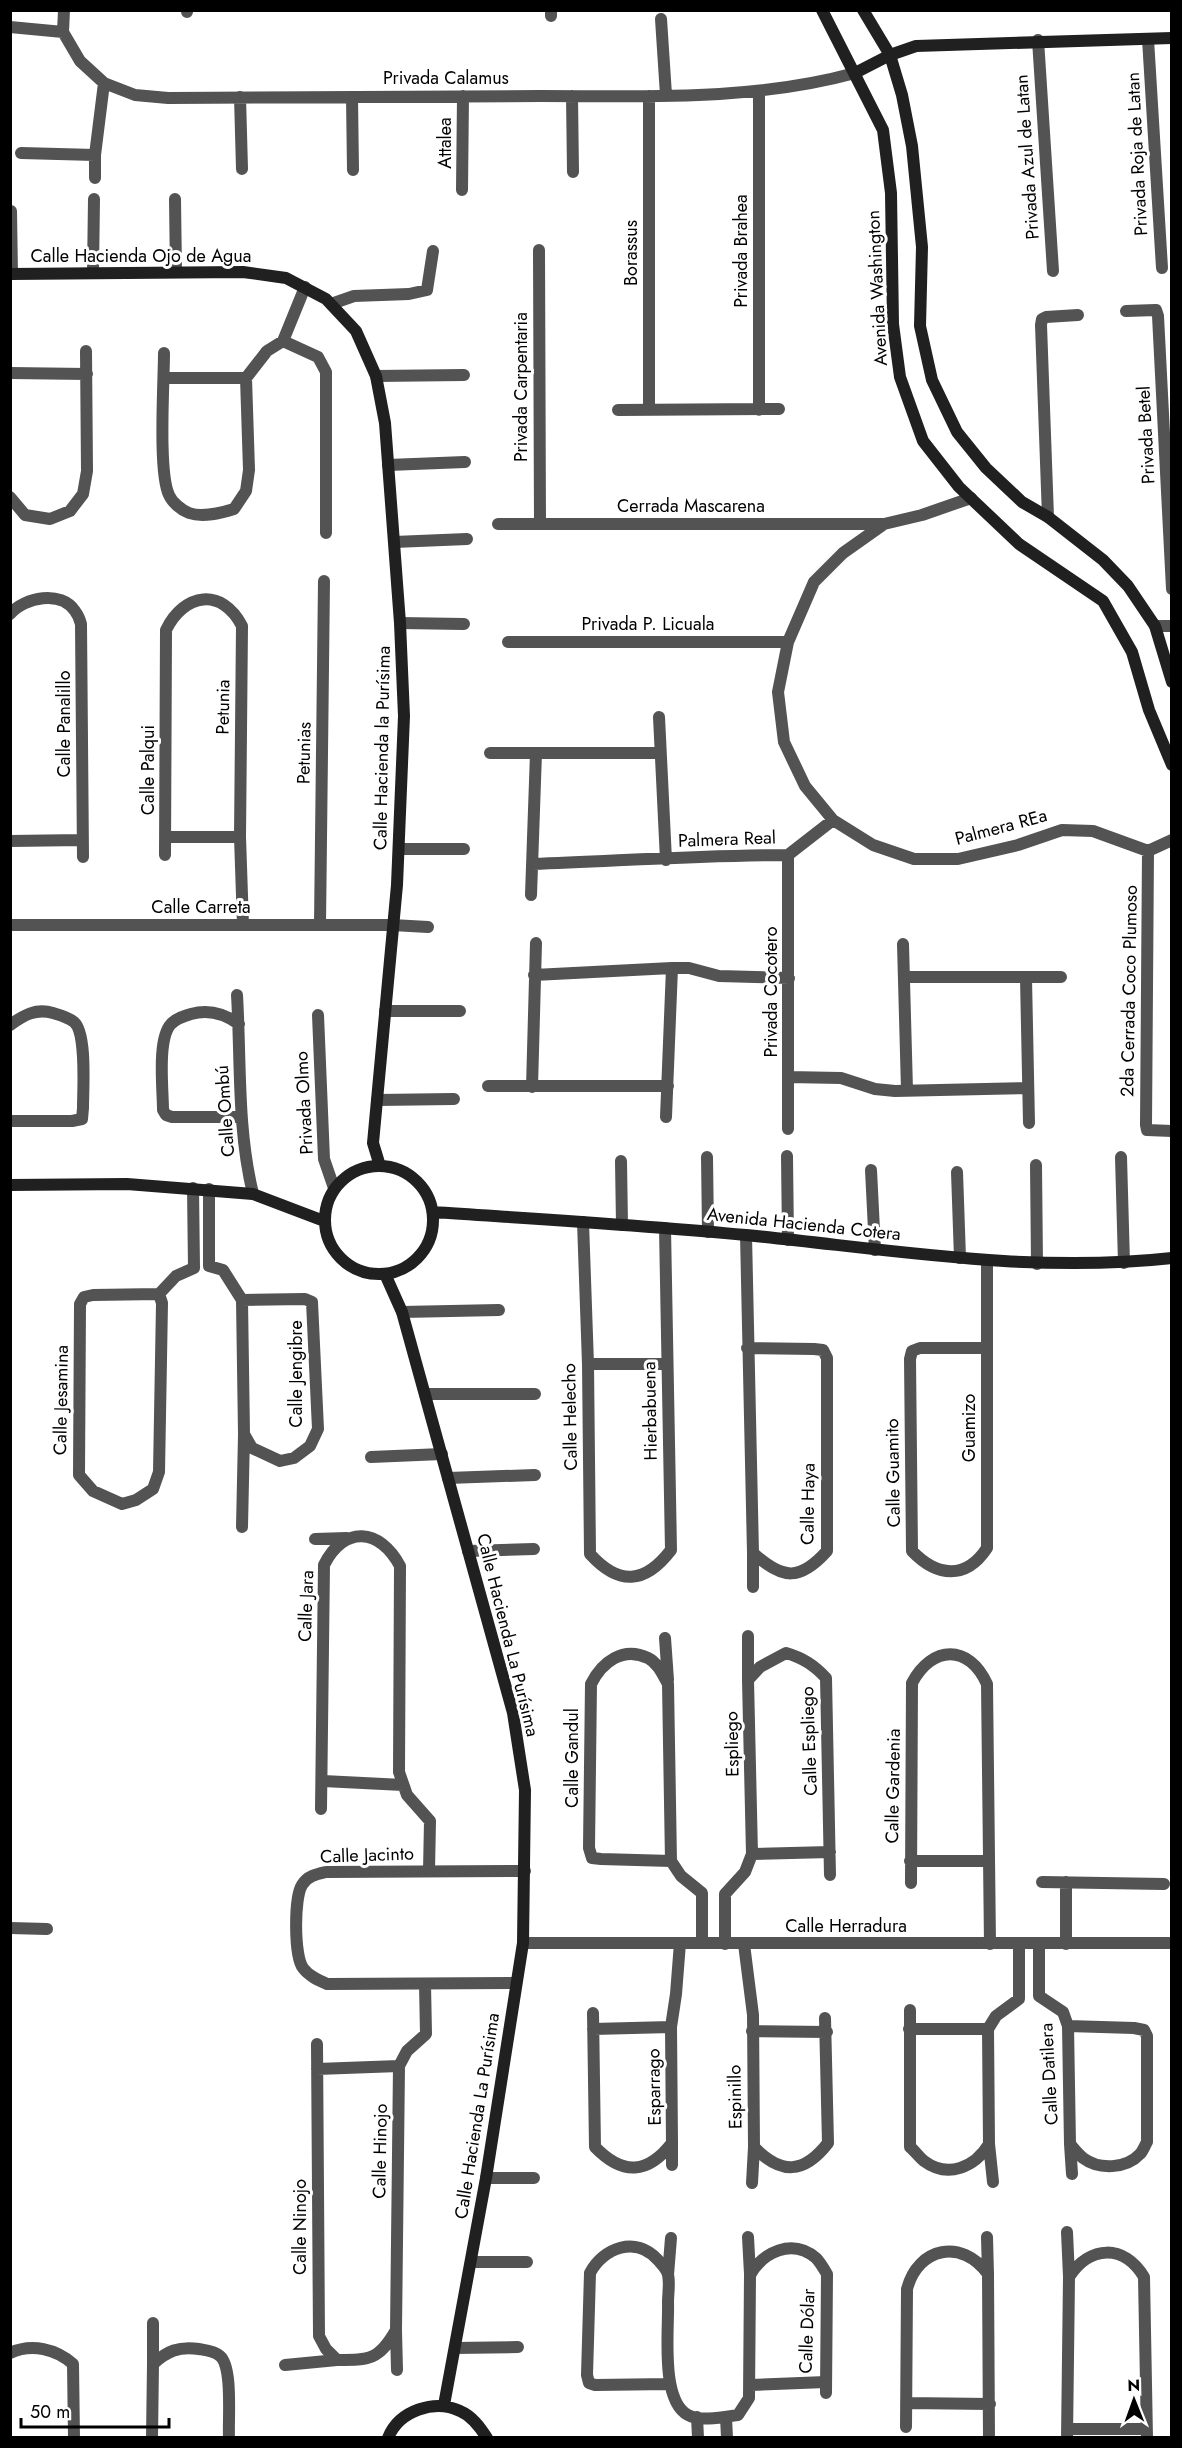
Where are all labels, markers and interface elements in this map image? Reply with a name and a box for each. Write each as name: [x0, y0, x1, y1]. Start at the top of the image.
street label: Privada Calamus: [383, 65, 509, 91]
street label: Privada Roja de Latan: [1120, 72, 1154, 236]
street label: Privada Azul de Latan: [1008, 74, 1046, 240]
street label: Attalea: [432, 117, 458, 169]
street label: Privada Brahea: [728, 194, 754, 308]
street label: Avenida Washington: [860, 210, 894, 366]
street label: Borassus: [618, 220, 644, 286]
street label: Calle Hacienda Ojo de Agua: [31, 243, 251, 269]
street label: Privada Carpentaria: [508, 312, 534, 462]
street label: Privada Betel: [1130, 385, 1162, 485]
street label: Cerrada Mascarena: [617, 493, 765, 519]
street label: Privada P. Licuala: [582, 611, 714, 637]
street label: Calle Hacienda la Purísima: [367, 646, 397, 850]
street label: Calle Panalillo: [51, 670, 77, 777]
street label: Petunia: [210, 679, 236, 735]
street label: Petunias: [290, 722, 318, 784]
street label: Calle Palqui: [135, 725, 161, 815]
street label: Palmera REa: [952, 802, 1050, 852]
street label: Palmera Real: [678, 824, 776, 854]
street label: 2da Cerrada Coco Plumoso: [1114, 885, 1144, 1097]
street label: Calle Carreta: [151, 894, 251, 920]
street label: Privada Cocotero: [758, 926, 784, 1058]
street label: Privada Olmo: [288, 1050, 320, 1155]
street label: Calle Ombú: [209, 1064, 241, 1158]
street label: Avenida Hacienda Cotera: [706, 1201, 902, 1247]
street label: Calle Jengibre: [283, 1320, 309, 1428]
street label: Calle Jesamina: [47, 1345, 75, 1455]
street label: Hierbabuena: [636, 1361, 664, 1461]
street label: Calle Helecho: [556, 1363, 584, 1471]
street label: Guamizo: [956, 1394, 982, 1462]
street label: Calle Guamito: [879, 1418, 907, 1528]
street label: Calle Haya: [794, 1463, 822, 1545]
street label: Calle Hacienda La Purísima: [470, 1531, 546, 1739]
street label: Calle Jara: [292, 1570, 320, 1642]
street label: Calle Espliego: [794, 1686, 824, 1796]
street label: Calle Gandul: [559, 1708, 585, 1808]
street label: Espliego: [718, 1711, 746, 1777]
street label: Calle Gardenia: [879, 1728, 907, 1844]
street label: Calle Jacinto: [320, 1840, 414, 1870]
street label: Calle Herradura: [785, 1913, 907, 1939]
street label: Calle Hacienda La Purísima: [448, 2011, 506, 2221]
street label: Calle Datilera: [1033, 2022, 1065, 2126]
street label: Esparrago: [640, 2048, 668, 2126]
street label: Espinillo: [721, 2064, 749, 2129]
street label: Calle Hinojo: [366, 2103, 394, 2199]
street label: Calle Ninojo: [287, 2179, 313, 2275]
street label: Calle Dólar: [793, 2287, 822, 2374]
north arrow: [1104, 2370, 1164, 2430]
text: N: [1127, 2374, 1140, 2397]
scale bar: [21, 2391, 170, 2429]
text: 50 m: [30, 2399, 70, 2425]

